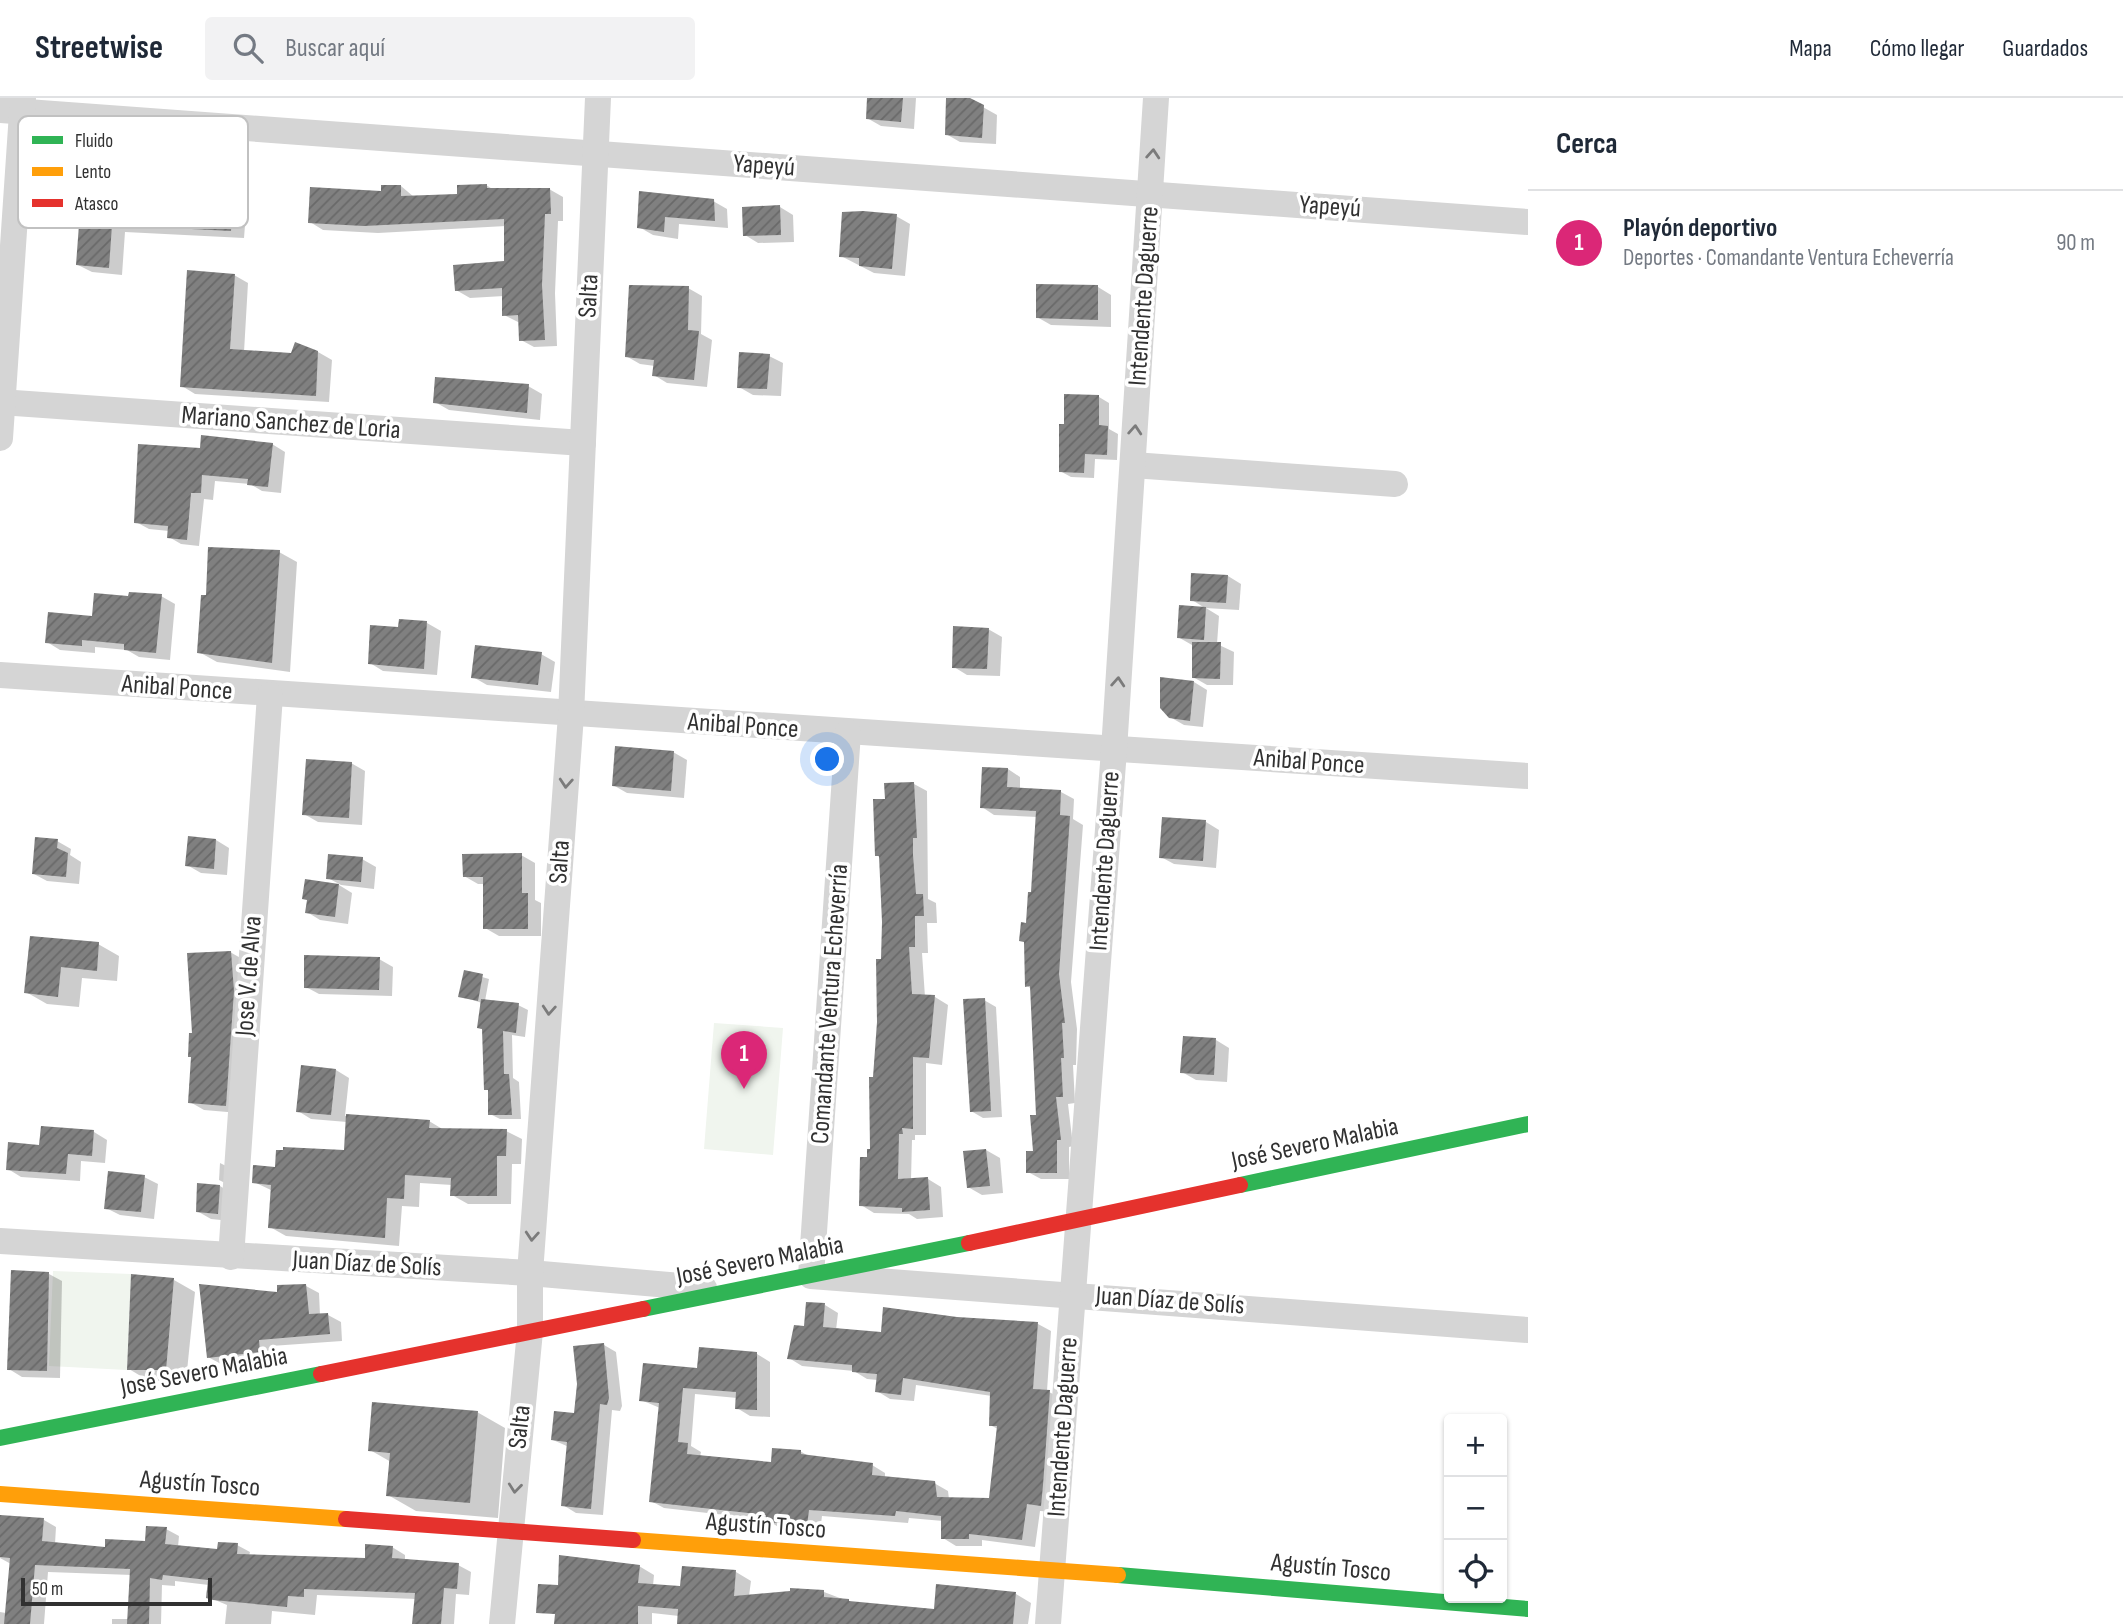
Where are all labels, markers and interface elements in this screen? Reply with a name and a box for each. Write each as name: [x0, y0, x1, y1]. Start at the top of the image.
search box: [205, 17, 695, 80]
text: Streetwise: [35, 28, 163, 68]
icon: search: [229, 29, 267, 67]
text: Buscar aquí: [285, 33, 385, 64]
text: Mapa: [1789, 34, 1832, 63]
text: Cómo llegar: [1870, 34, 1964, 63]
text: Guardados: [2002, 34, 2088, 63]
legend: [18, 116, 248, 228]
text: Cerca: [1556, 126, 1618, 162]
text: Fluido: [75, 130, 113, 153]
street label: Yapeyú: [732, 148, 796, 184]
one-way arrow: [1145, 148, 1160, 159]
text: Lento: [75, 161, 111, 184]
street label: Yapeyú: [1298, 189, 1362, 225]
text: Atasco: [74, 193, 118, 216]
street label: Intendente Daguerre: [1122, 205, 1166, 387]
text: Playón deportivo: [1623, 213, 1777, 244]
text: 1: [1574, 229, 1584, 257]
text: 90 m: [2056, 229, 2095, 257]
text: Deportes · Comandante Ventura Echeverría: [1623, 244, 1954, 272]
street label: Salta: [572, 273, 606, 319]
street label: Mariano Sanchez de Loria: [180, 400, 402, 446]
one-way arrow: [1127, 424, 1142, 435]
street label: Anibal Ponce: [120, 669, 233, 707]
one-way arrow: [1111, 676, 1126, 687]
street label: Anibal Ponce: [686, 707, 799, 745]
your location: [810, 742, 844, 776]
street label: Anibal Ponce: [1252, 743, 1365, 781]
street label: Intendente Daguerre: [1083, 770, 1127, 952]
one-way arrow: [559, 777, 574, 788]
street label: Salta: [543, 839, 577, 885]
street label: Comandante Ventura Echeverría: [805, 863, 855, 1145]
street label: Jose V. de Alva: [229, 915, 269, 1038]
one-way arrow: [542, 1004, 557, 1015]
pin: 1: [721, 1031, 767, 1089]
street label: José Severo Malabia: [1228, 1111, 1401, 1177]
street label: José Severo Malabia: [673, 1230, 846, 1293]
one-way arrow: [525, 1231, 540, 1242]
street label: Juan Díaz de Solís: [291, 1245, 442, 1283]
street label: Juan Díaz de Solís: [1094, 1280, 1245, 1322]
street label: Intendente Daguerre: [1041, 1336, 1085, 1518]
street label: José Severo Malabia: [117, 1341, 290, 1404]
street label: Salta: [502, 1404, 538, 1450]
map controls: [1444, 1414, 1507, 1603]
button: +: [1444, 1414, 1507, 1477]
street label: Agustín Tosco: [138, 1464, 261, 1504]
button: −: [1444, 1477, 1507, 1540]
one-way arrow: [507, 1482, 522, 1493]
street label: Agustín Tosco: [704, 1506, 827, 1546]
button: locate: [1444, 1540, 1507, 1603]
street label: Agustín Tosco: [1269, 1547, 1392, 1589]
scale bar: [21, 1575, 212, 1607]
text: 50 m: [32, 1578, 63, 1601]

